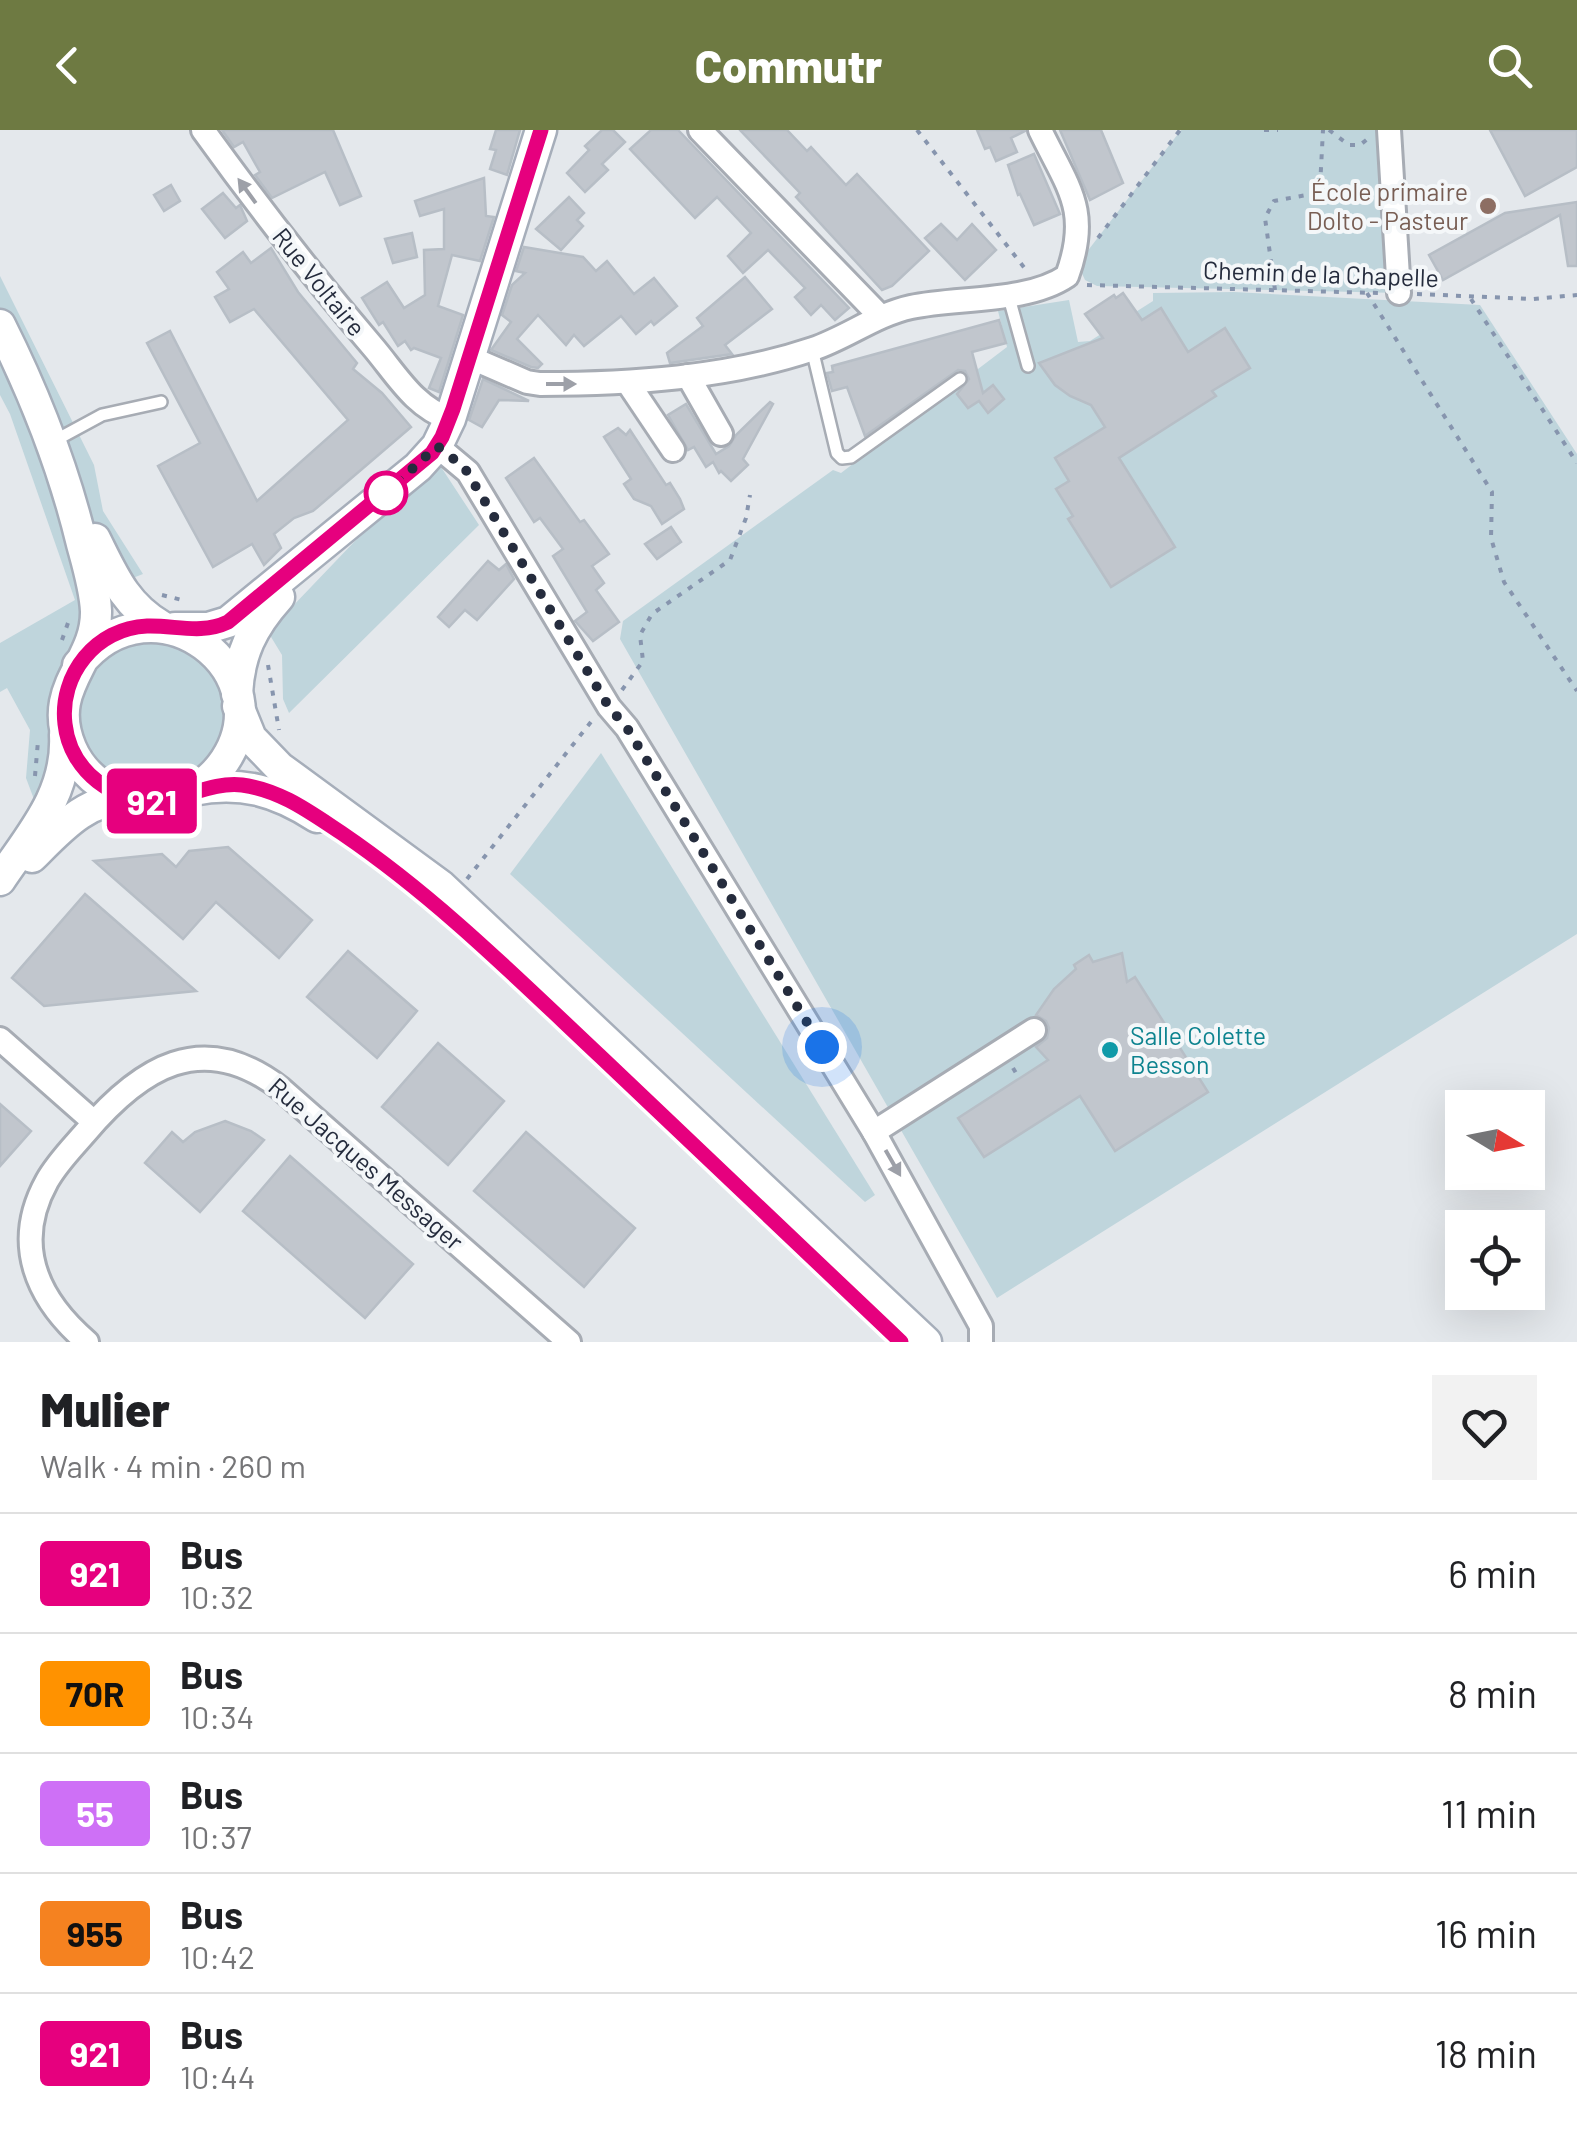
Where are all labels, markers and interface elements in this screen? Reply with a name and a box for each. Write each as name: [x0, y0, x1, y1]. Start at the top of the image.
icon: back: [40, 38, 95, 93]
text: Commutr: [695, 38, 882, 92]
icon: search: [1482, 38, 1537, 93]
place label: École primaire Dolto - Pasteur: [1307, 176, 1468, 235]
one-way arrow: [238, 178, 258, 204]
marker: École primaire Dolto - Pasteur: [1477, 195, 1499, 217]
street label: Rue Voltaire: [267, 221, 372, 342]
street label: Chemin de la Chapelle: [1203, 254, 1440, 292]
one-way arrow: [546, 376, 578, 392]
unlabelled marker: [365, 472, 407, 514]
line badge: 921: [94, 768, 210, 834]
text: 921: [127, 780, 177, 822]
place label: Salle Colette Besson: [1130, 1020, 1266, 1079]
your location: [797, 1022, 847, 1072]
marker: Salle Colette Besson: [1099, 1039, 1121, 1061]
street label: Rue Jacques Messager: [263, 1071, 470, 1256]
north arrow: [1445, 1090, 1545, 1190]
map controls: [1445, 1090, 1545, 1310]
one-way arrow: [883, 1149, 901, 1177]
button: locate: [1445, 1210, 1545, 1310]
button: heart: [1432, 1375, 1537, 1480]
text: Mulier: [40, 1379, 170, 1437]
text: Walk · 4 min · 260 m: [40, 1446, 306, 1484]
text: Bus: [180, 1531, 243, 1577]
text: 6 min: [1448, 1550, 1537, 1596]
text: 921: [70, 1552, 120, 1594]
text: 10:32: [180, 1577, 254, 1615]
text: Bus: [180, 1651, 243, 1697]
text: 8 min: [1448, 1670, 1537, 1716]
text: 70R: [66, 1672, 124, 1714]
text: 10:34: [180, 1697, 254, 1735]
text: Bus: [180, 1771, 243, 1817]
text: 11 min: [1441, 1790, 1537, 1836]
text: 55: [76, 1792, 114, 1834]
text: 10:37: [180, 1817, 252, 1855]
text: Bus: [180, 1891, 243, 1937]
text: 16 min: [1435, 1910, 1537, 1956]
text: 955: [67, 1912, 123, 1954]
text: 10:42: [180, 1937, 255, 1975]
text: Bus: [180, 2011, 243, 2057]
text: 18 min: [1435, 2030, 1537, 2076]
text: 921: [70, 2032, 120, 2074]
text: 10:44: [180, 2057, 255, 2095]

